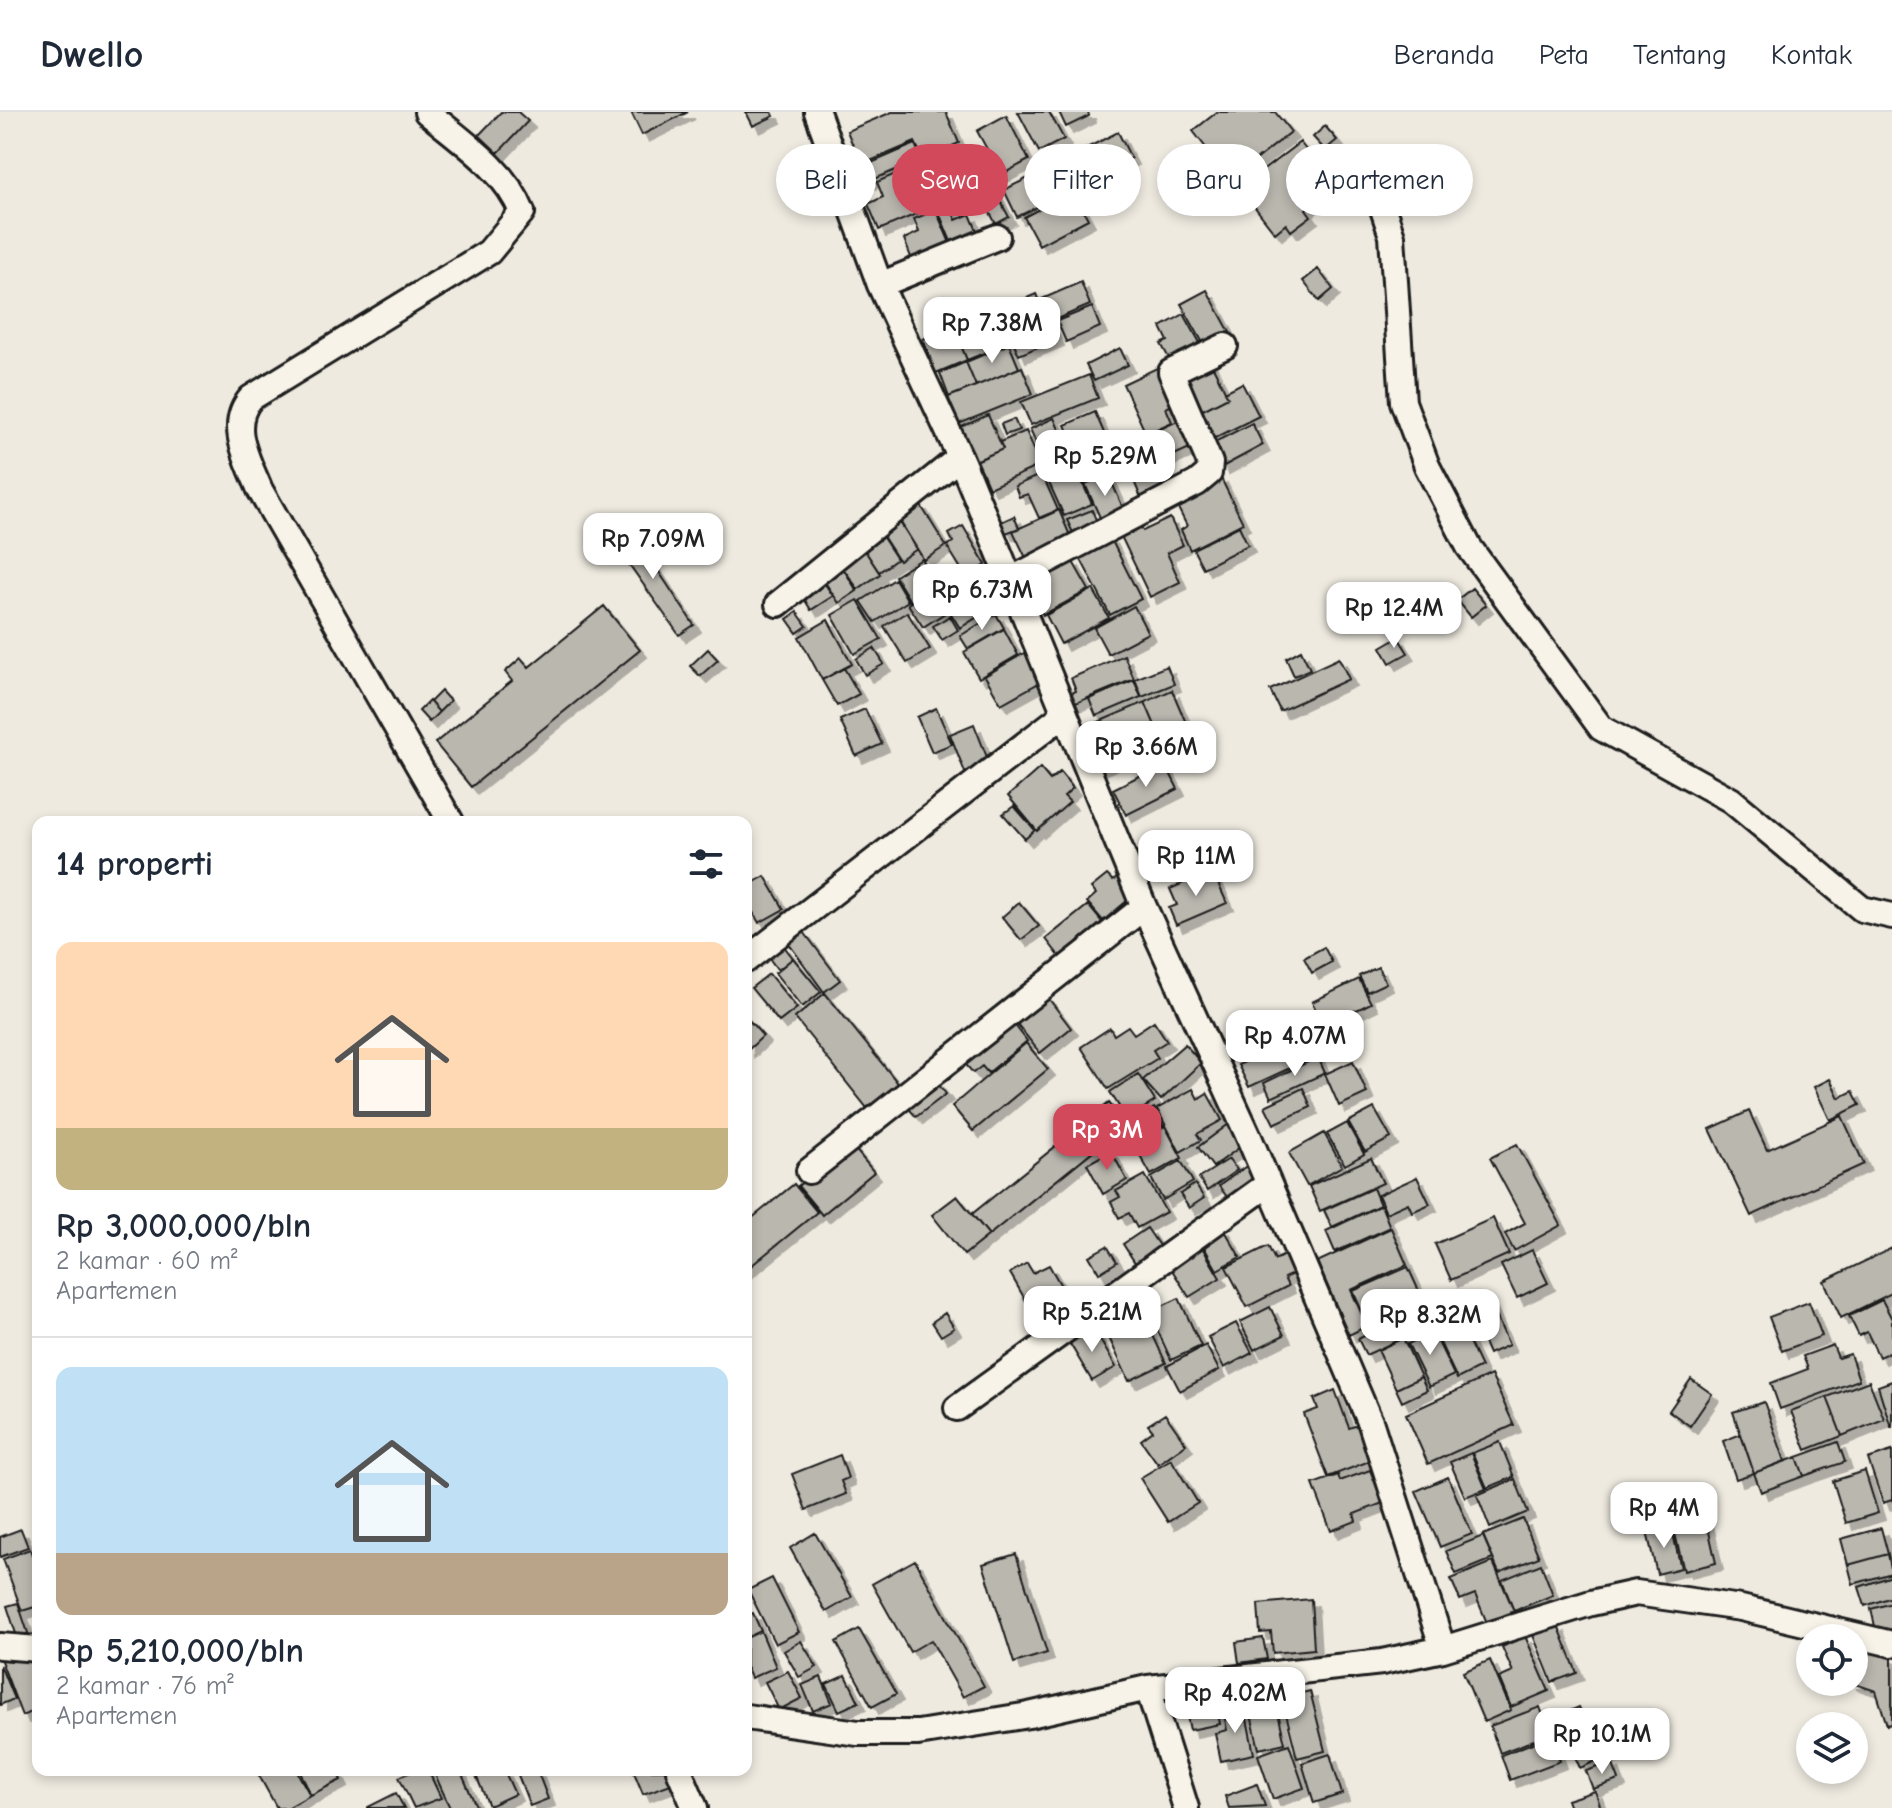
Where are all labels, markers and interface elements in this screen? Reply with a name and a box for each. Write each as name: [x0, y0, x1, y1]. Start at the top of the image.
text: Dwello: [40, 33, 143, 77]
text: Beranda: [1394, 39, 1495, 71]
text: Peta: [1539, 39, 1589, 71]
text: Tentang: [1633, 39, 1727, 71]
text: Kontak: [1771, 39, 1852, 71]
chip: Beli: [776, 144, 876, 216]
chip: Sewa: [892, 144, 1008, 216]
chip: Filter: [1024, 144, 1141, 216]
chip: Baru: [1157, 144, 1270, 216]
chip: Apartemen: [1286, 144, 1473, 216]
pin: Rp 7.38M: [909, 297, 1075, 365]
text: Rp 7.38M: [941, 308, 1043, 338]
pin: Rp 5.29M: [1022, 430, 1188, 498]
text: Rp 5.29M: [1053, 441, 1157, 471]
pin: Rp 7.09M: [570, 513, 736, 581]
text: Rp 7.09M: [601, 524, 705, 554]
pin: Rp 6.73M: [899, 564, 1065, 632]
text: Rp 6.73M: [931, 575, 1033, 605]
pin: Rp 12.4M: [1311, 582, 1477, 650]
text: Rp 12.4M: [1345, 593, 1443, 623]
pin: Rp 3.66M: [1063, 721, 1229, 789]
text: Rp 3.66M: [1094, 732, 1198, 762]
pin: Rp 11M: [1131, 830, 1261, 898]
text: Rp 11M: [1156, 841, 1236, 871]
icon: filters: [684, 842, 728, 886]
text: 14 properti: [56, 844, 213, 884]
icon: home: [320, 994, 464, 1138]
pin: Rp 4.07M: [1212, 1010, 1378, 1078]
text: Rp 4.07M: [1244, 1021, 1346, 1051]
pin: Rp 3M: [1051, 1104, 1163, 1172]
text: Rp 3M: [1071, 1115, 1143, 1145]
text: Rp 3,000,000/bln: [56, 1206, 311, 1246]
text: 2 kamar · 60 m²: [56, 1246, 238, 1276]
text: Apartemen: [56, 1276, 177, 1306]
pin: Rp 5.21M: [1009, 1286, 1175, 1354]
pin: Rp 8.32M: [1347, 1289, 1513, 1357]
text: Rp 5.21M: [1042, 1297, 1142, 1327]
text: Rp 8.32M: [1379, 1300, 1481, 1330]
icon: home: [320, 1419, 464, 1563]
pin: Rp 4M: [1608, 1482, 1720, 1550]
text: Rp 4M: [1628, 1493, 1700, 1523]
map controls: [1796, 1624, 1868, 1784]
button: locate: [1796, 1624, 1868, 1696]
text: Rp 5,210,000/bln: [56, 1631, 304, 1671]
pin: Rp 4.02M: [1152, 1667, 1318, 1735]
text: 2 kamar · 76 m²: [56, 1671, 234, 1701]
text: Rp 4.02M: [1183, 1678, 1287, 1708]
text: Apartemen: [56, 1701, 177, 1731]
pin: Rp 10.1M: [1519, 1708, 1685, 1776]
button: layers: [1796, 1712, 1868, 1784]
text: Rp 10.1M: [1553, 1719, 1651, 1749]

